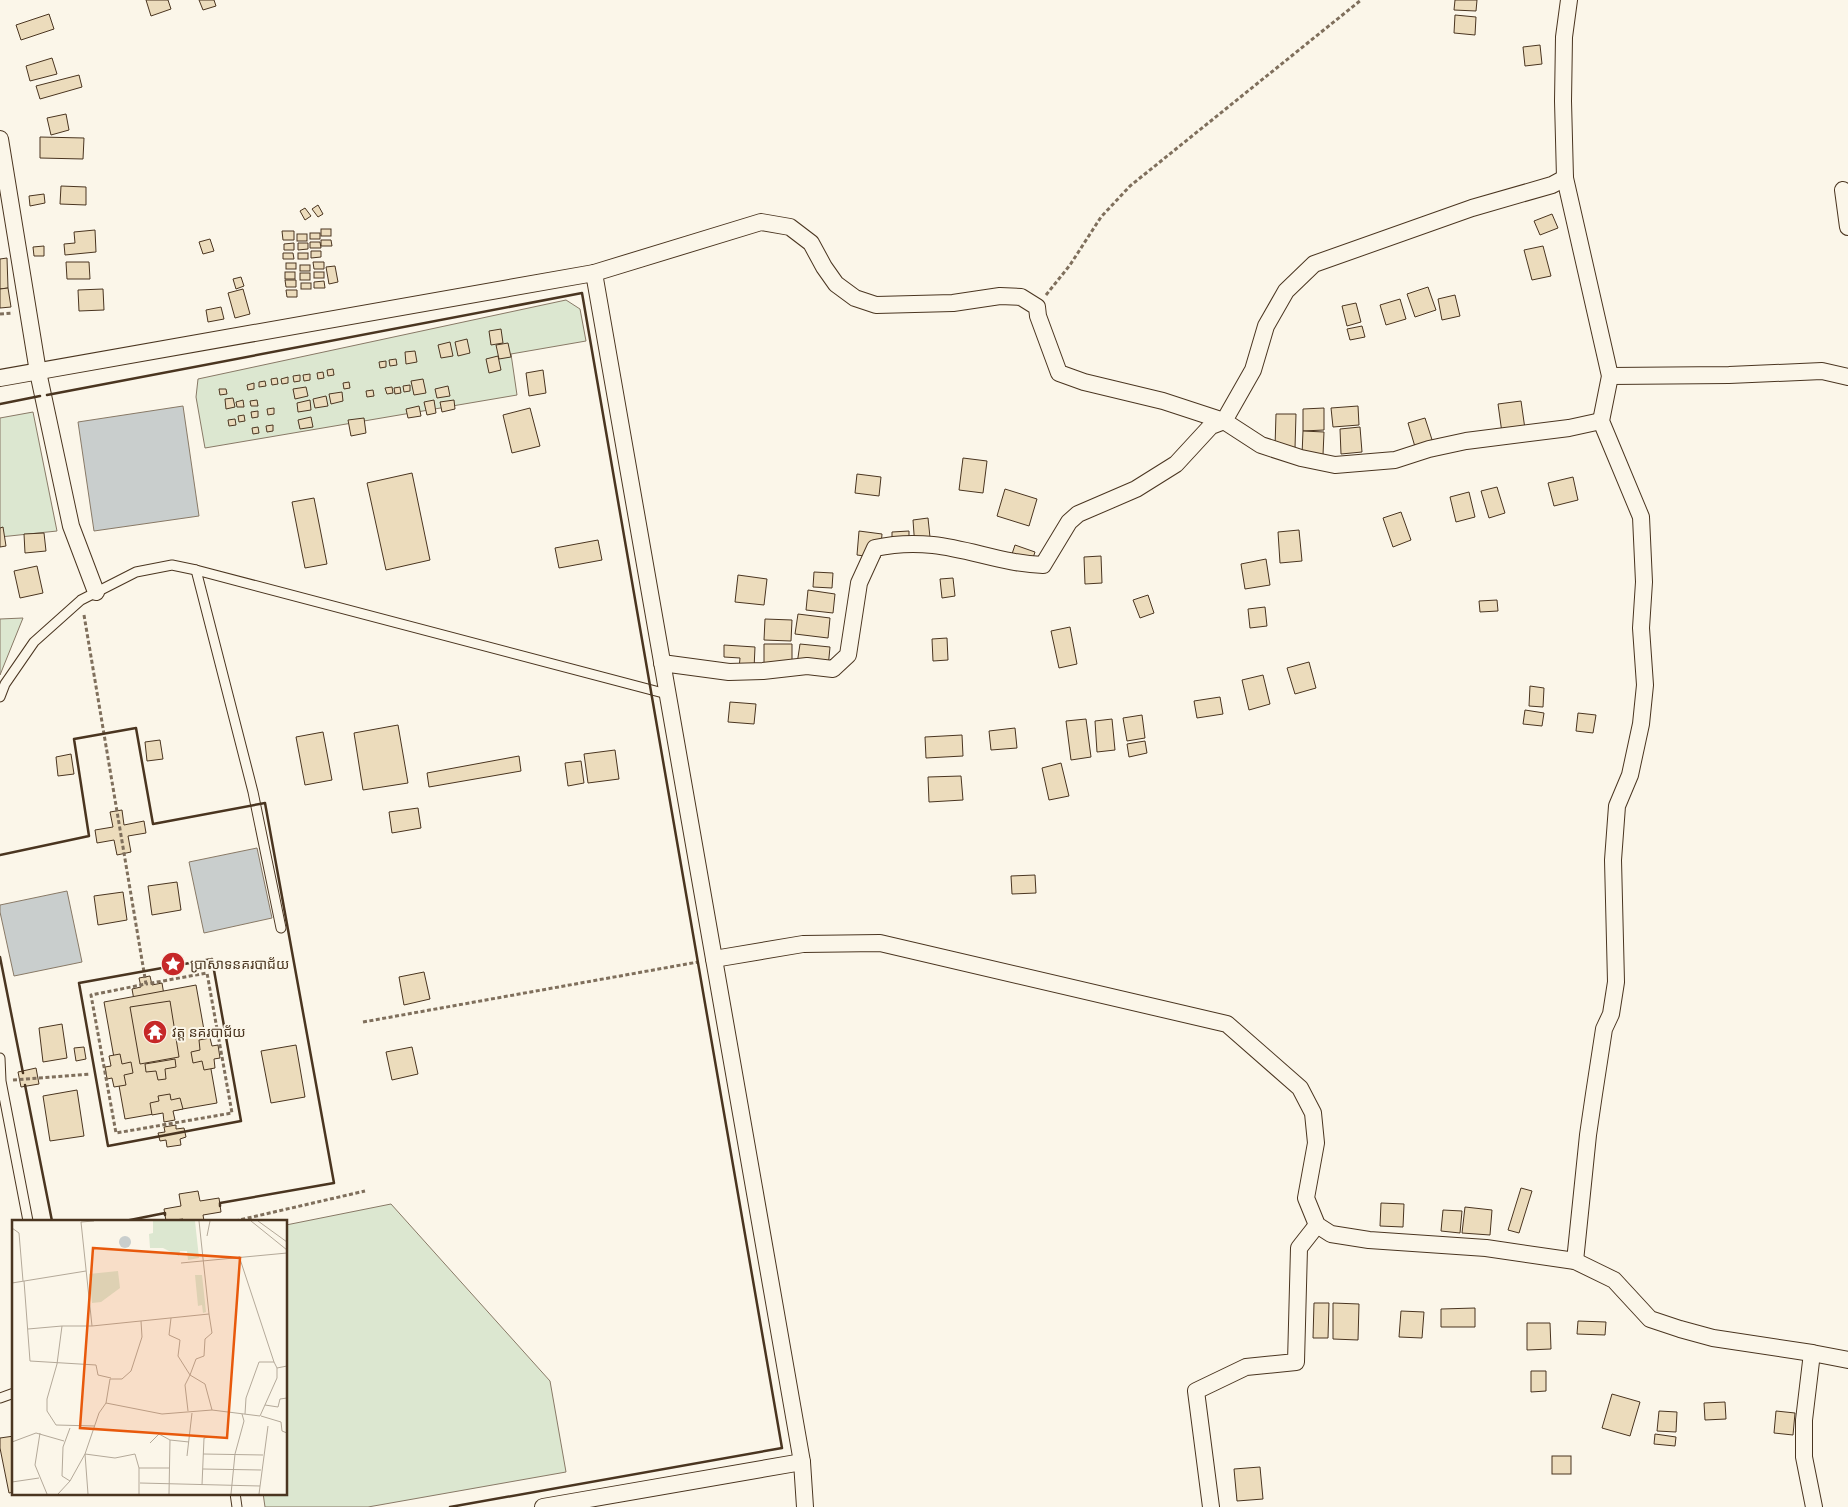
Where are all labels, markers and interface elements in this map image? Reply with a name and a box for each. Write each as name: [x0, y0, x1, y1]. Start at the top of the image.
place icon: ប្រាសាទនគរបាជ័យ: [160, 951, 186, 977]
place label: ប្រាសាទនគរបាជ័យ: [190, 956, 289, 973]
temple icon: វត្ត នគរបាជ័យ: [142, 1019, 168, 1045]
place label: វត្ត នគរបាជ័យ: [172, 1024, 246, 1041]
inset map: [12, 1220, 288, 1494]

